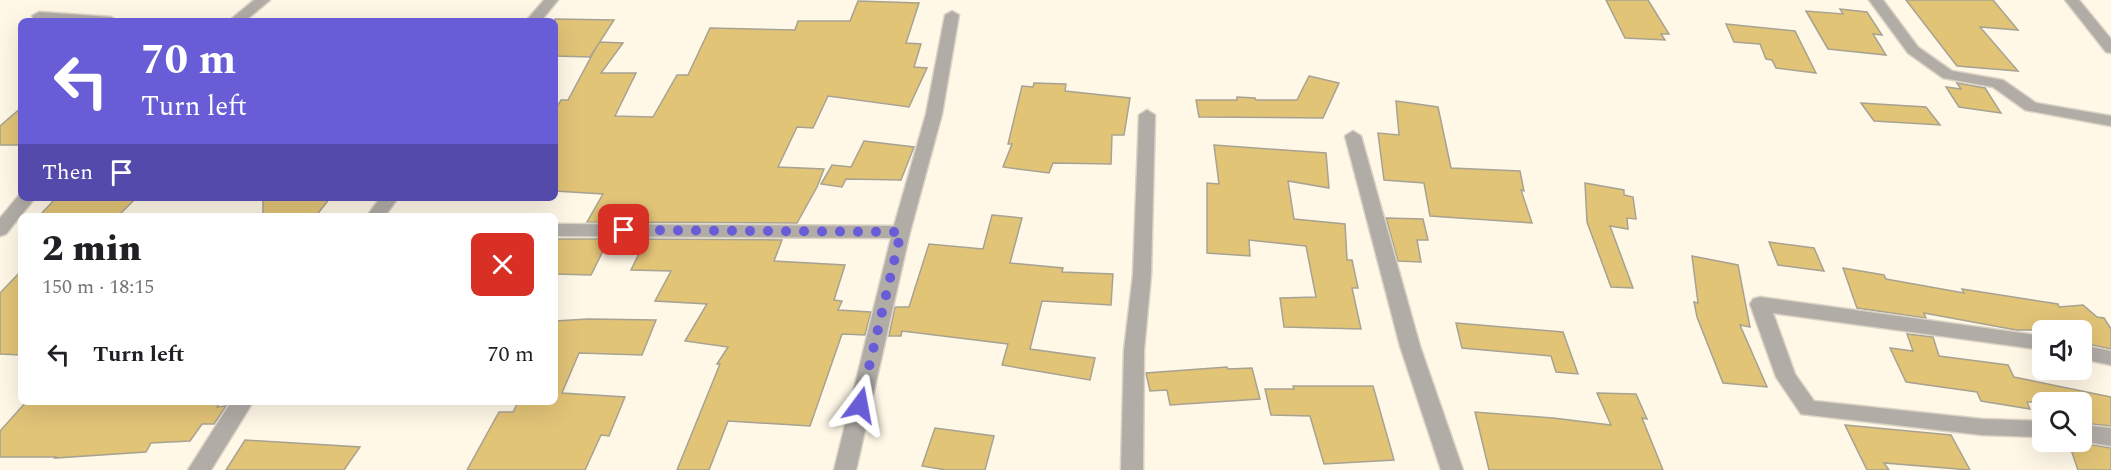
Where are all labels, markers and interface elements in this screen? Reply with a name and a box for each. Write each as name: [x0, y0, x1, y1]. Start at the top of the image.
text: 70 m: [141, 29, 236, 92]
icon: left: [42, 42, 120, 120]
text: Turn left: [141, 86, 247, 128]
text: Then: [42, 156, 93, 189]
icon: arrive: [105, 156, 138, 189]
pin: [598, 204, 649, 255]
icon: arrive: [607, 213, 640, 246]
text: 2 min: [42, 222, 142, 277]
button: close: [471, 233, 534, 296]
text: 150 m · 18:15: [42, 272, 154, 302]
map controls: [2032, 320, 2092, 452]
button: sound: [2032, 320, 2092, 380]
icon: left: [42, 338, 75, 371]
text: Turn left: [93, 338, 185, 371]
text: 70 m: [488, 338, 534, 371]
position arrow: [828, 373, 892, 437]
button: search: [2032, 392, 2092, 452]

